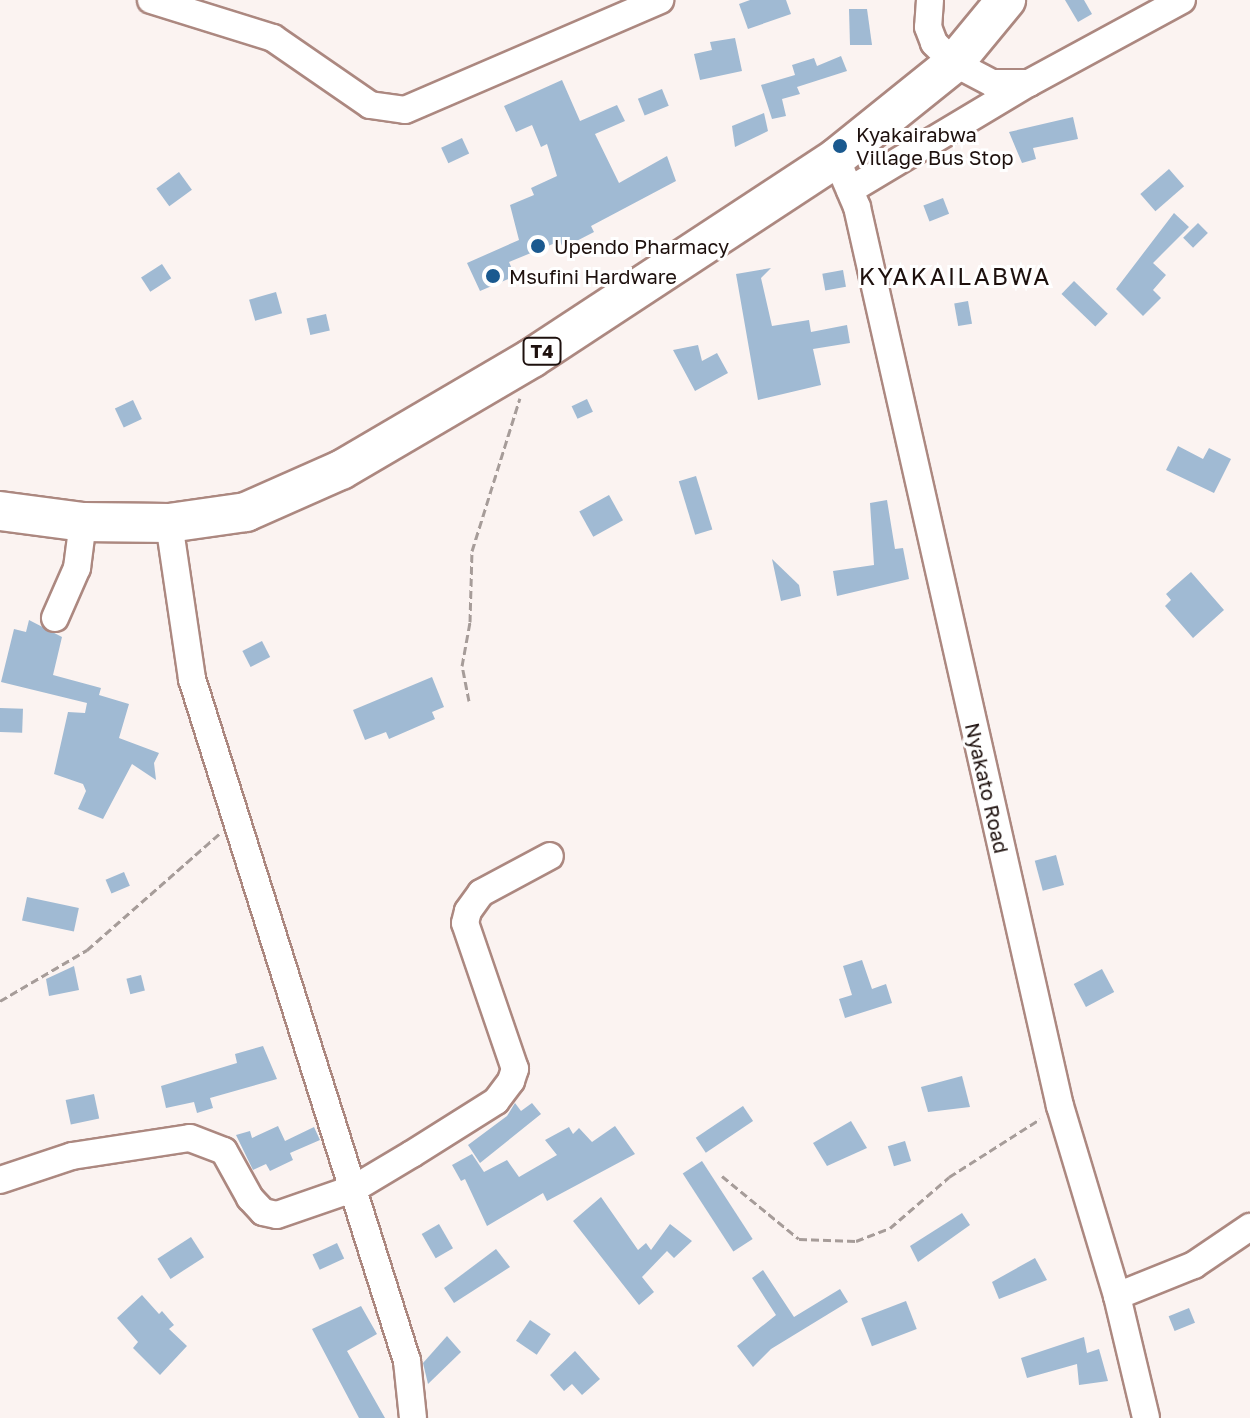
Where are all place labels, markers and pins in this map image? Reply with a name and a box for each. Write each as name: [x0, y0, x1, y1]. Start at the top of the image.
place label: Kyakairabwa Village Bus Stop: [856, 122, 1014, 169]
marker: Kyakairabwa Village Bus Stop: [831, 137, 849, 155]
place label: Upendo Pharmacy: [554, 234, 729, 258]
marker: Upendo Pharmacy: [529, 237, 547, 255]
place label: Msufini Hardware: [509, 264, 677, 288]
marker: Msufini Hardware: [484, 267, 502, 285]

